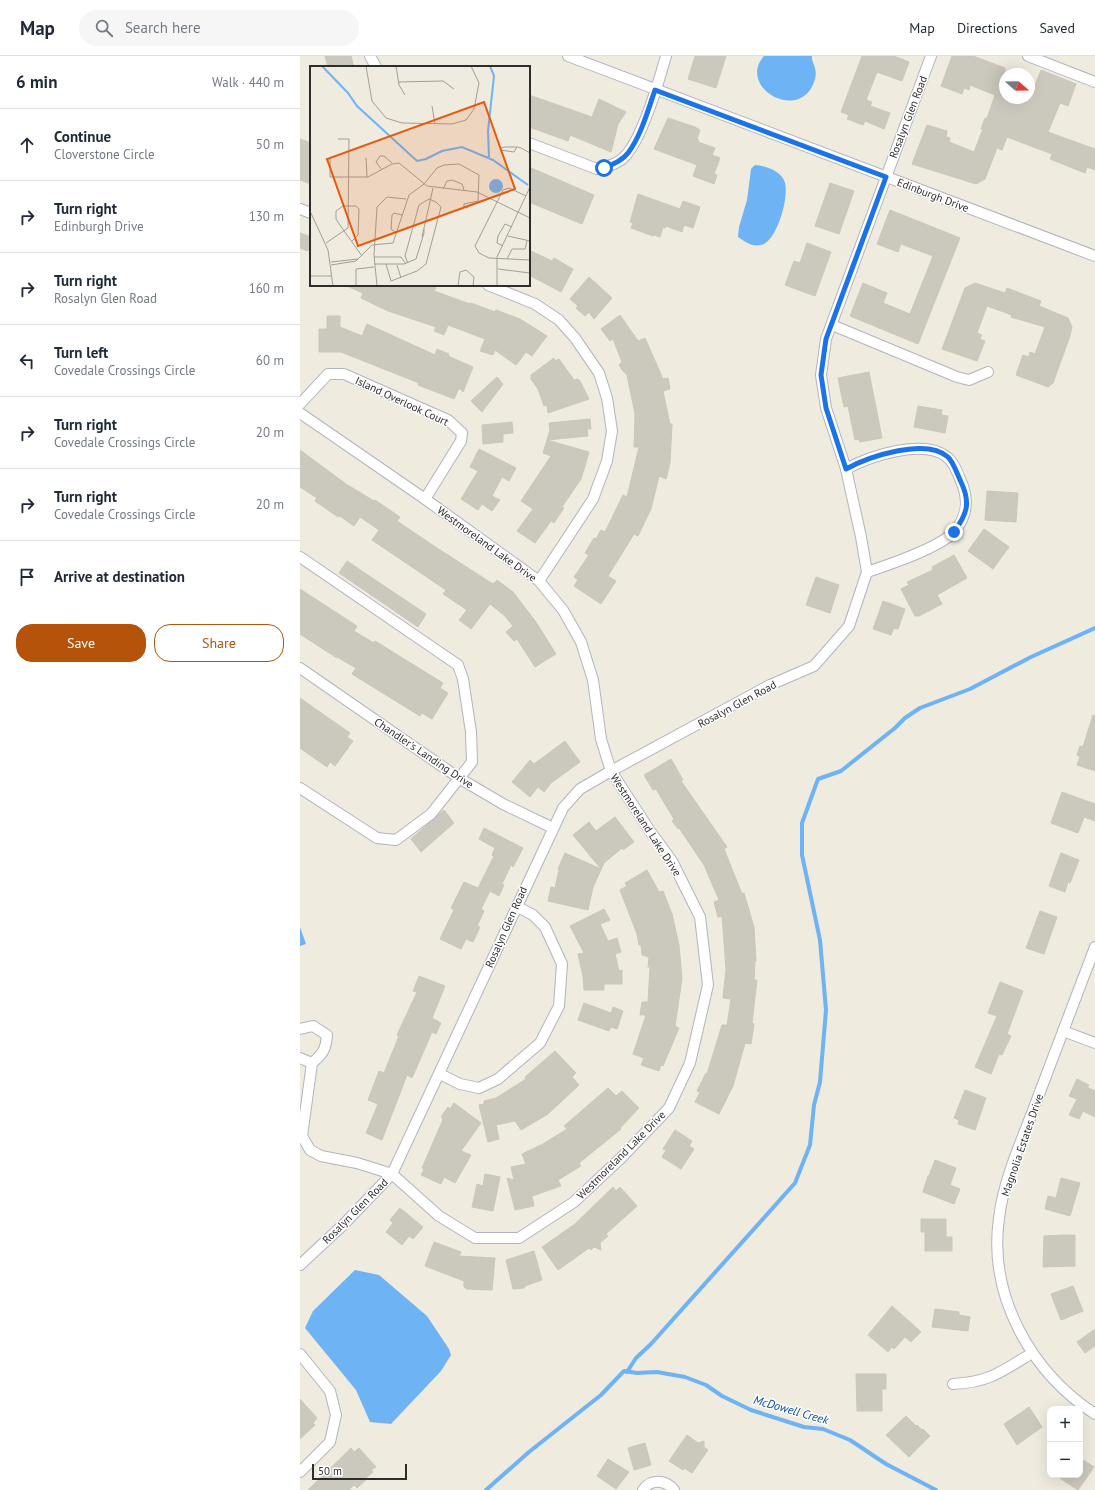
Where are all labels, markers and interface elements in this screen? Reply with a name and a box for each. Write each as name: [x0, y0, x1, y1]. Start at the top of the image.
search box: [79, 10, 359, 46]
text: Map: [20, 16, 55, 40]
icon: search: [93, 17, 115, 39]
text: Search here: [125, 18, 201, 37]
text: Map: [909, 19, 935, 37]
text: Directions: [957, 19, 1017, 37]
text: Saved: [1039, 19, 1075, 37]
inset map: [310, 66, 530, 286]
north arrow: [999, 68, 1035, 104]
text: 6 min: [16, 71, 57, 93]
text: Walk · 440 m: [212, 74, 284, 91]
street label: Rosalyn Glen Road: [886, 74, 930, 160]
text: Continue: [54, 127, 111, 146]
icon: ahead: [16, 134, 38, 156]
text: 50 m: [256, 136, 284, 153]
text: Cloverstone Circle: [54, 146, 155, 163]
route start: [595, 159, 613, 177]
street label: Edinburgh Drive: [895, 175, 971, 215]
text: Turn right: [54, 199, 117, 218]
icon: right: [16, 206, 38, 228]
text: 130 m: [249, 208, 284, 225]
text: Edinburgh Drive: [54, 218, 144, 235]
text: Turn right: [54, 271, 117, 290]
icon: right: [16, 278, 38, 300]
text: 160 m: [249, 280, 284, 297]
text: Rosalyn Glen Road: [54, 290, 157, 307]
text: Turn left: [54, 343, 108, 362]
icon: left: [16, 350, 38, 372]
text: 60 m: [256, 352, 284, 369]
text: Covedale Crossings Circle: [54, 362, 195, 379]
street label: Island Overlook Court: [353, 373, 451, 429]
text: Turn right: [54, 415, 117, 434]
icon: right: [16, 422, 38, 444]
text: 20 m: [256, 424, 284, 441]
text: Covedale Crossings Circle: [54, 434, 195, 451]
text: Turn right: [54, 487, 117, 506]
icon: right: [16, 494, 38, 516]
text: 20 m: [256, 496, 284, 513]
street label: Westmoreland Lake Drive: [435, 503, 540, 585]
text: Covedale Crossings Circle: [54, 506, 195, 523]
route end: [945, 523, 963, 541]
icon: arrive: [16, 566, 38, 588]
text: Arrive at destination: [54, 567, 185, 586]
button: Save: [16, 624, 146, 662]
button: Share: [154, 624, 284, 662]
street label: Rosalyn Glen Road: [695, 677, 779, 731]
street label: Chandler's Landing Drive: [372, 715, 477, 792]
street label: Westmoreland Lake Drive: [608, 771, 685, 879]
street label: Rosalyn Glen Road: [482, 884, 530, 970]
street label: Magnolia Estates Drive: [998, 1091, 1046, 1198]
street label: Westmoreland Lake Drive: [574, 1108, 668, 1202]
street label: Rosalyn Glen Road: [319, 1175, 391, 1247]
water label: McDowell Creek: [752, 1392, 831, 1428]
map controls: [1047, 1406, 1083, 1478]
button: +: [1047, 1406, 1083, 1442]
button: −: [1047, 1442, 1083, 1478]
scale bar: [312, 1462, 407, 1481]
text: 50 m: [318, 1464, 342, 1478]

